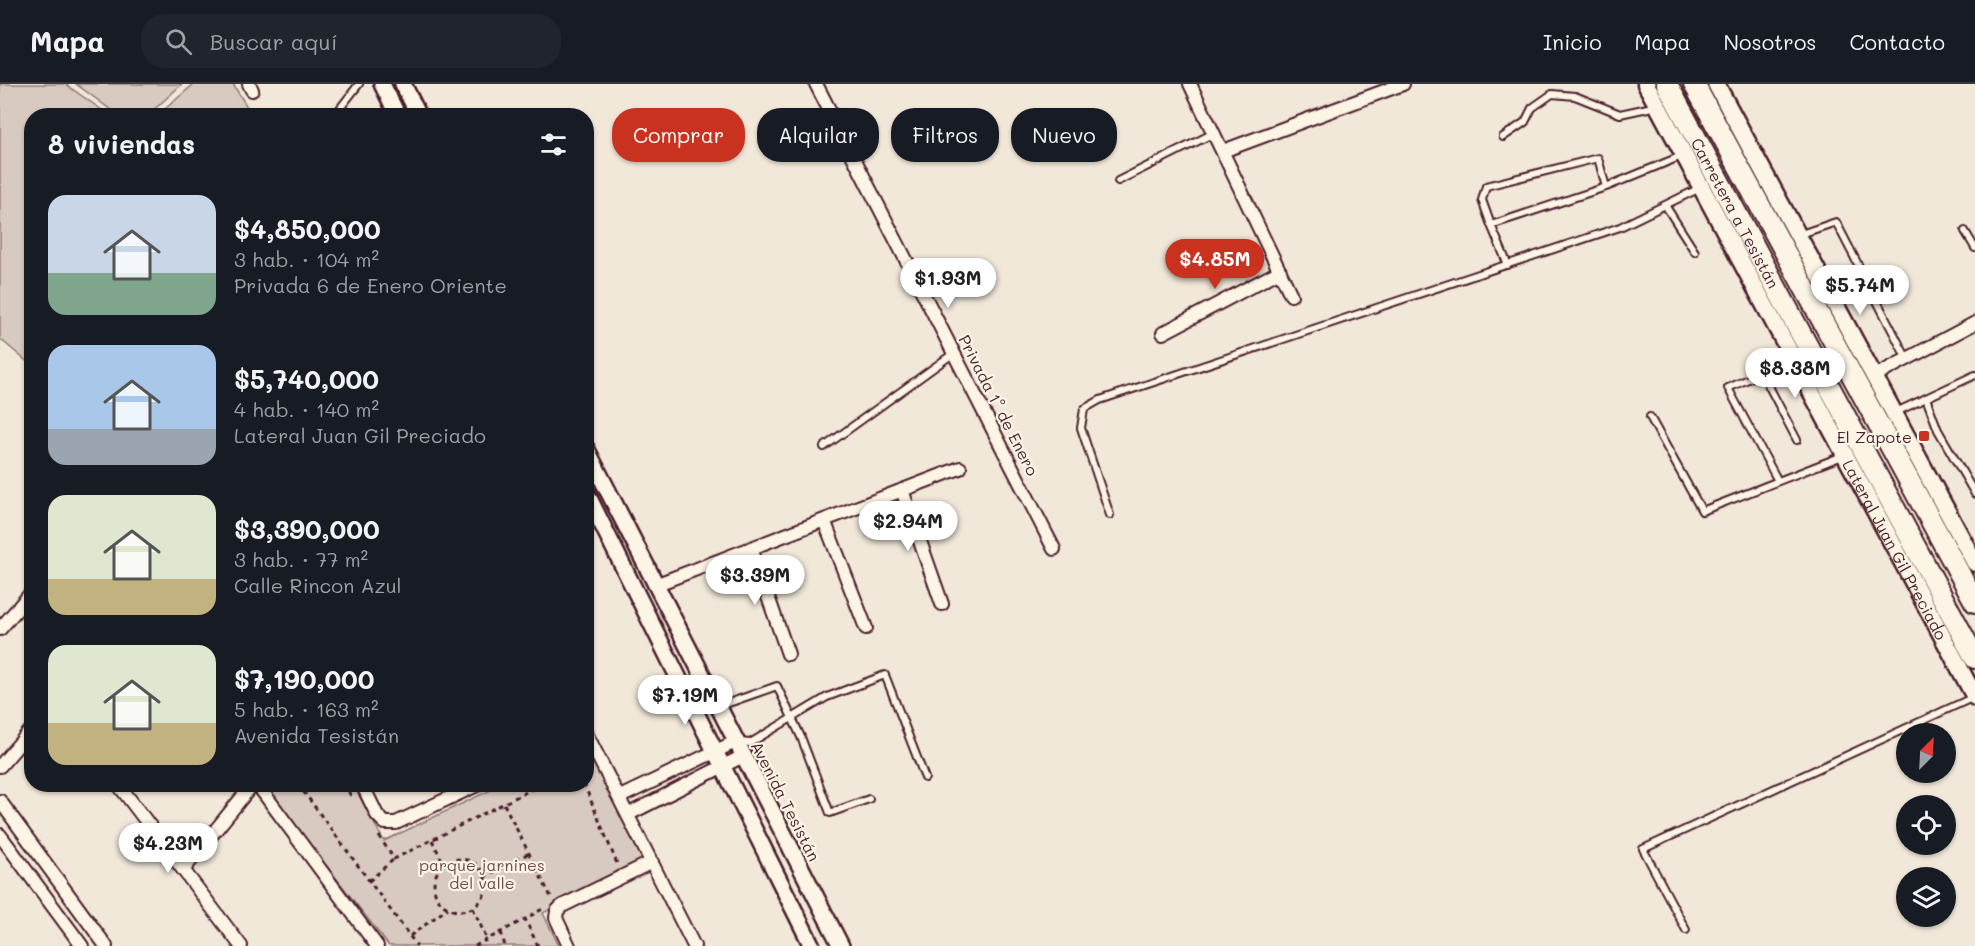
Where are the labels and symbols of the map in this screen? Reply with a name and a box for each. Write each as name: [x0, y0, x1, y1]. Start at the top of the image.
street label: Carretera a Tesistán: [1687, 134, 1785, 292]
pin: $4.85M: [1166, 239, 1264, 290]
pin: $1.93M: [899, 258, 997, 309]
pin: $5.74M: [1811, 265, 1909, 316]
street label: Privada 1° de Enero: [954, 331, 1044, 479]
pin: $8.38M: [1746, 348, 1844, 399]
place label: El Zapote: [1837, 426, 1912, 447]
marker: El Zapote: [1917, 429, 1931, 443]
street label: Lateral Juan Gil Preciado: [1839, 455, 1953, 643]
pin: $2.94M: [859, 501, 957, 552]
pin: $3.39M: [706, 555, 804, 606]
pin: $7.19M: [636, 675, 734, 726]
north arrow: [1896, 723, 1956, 783]
street label: Avenida Tesistán: [747, 737, 825, 865]
pin: $4.23M: [119, 823, 217, 874]
park label: parque jarnines del valle: [419, 854, 545, 893]

